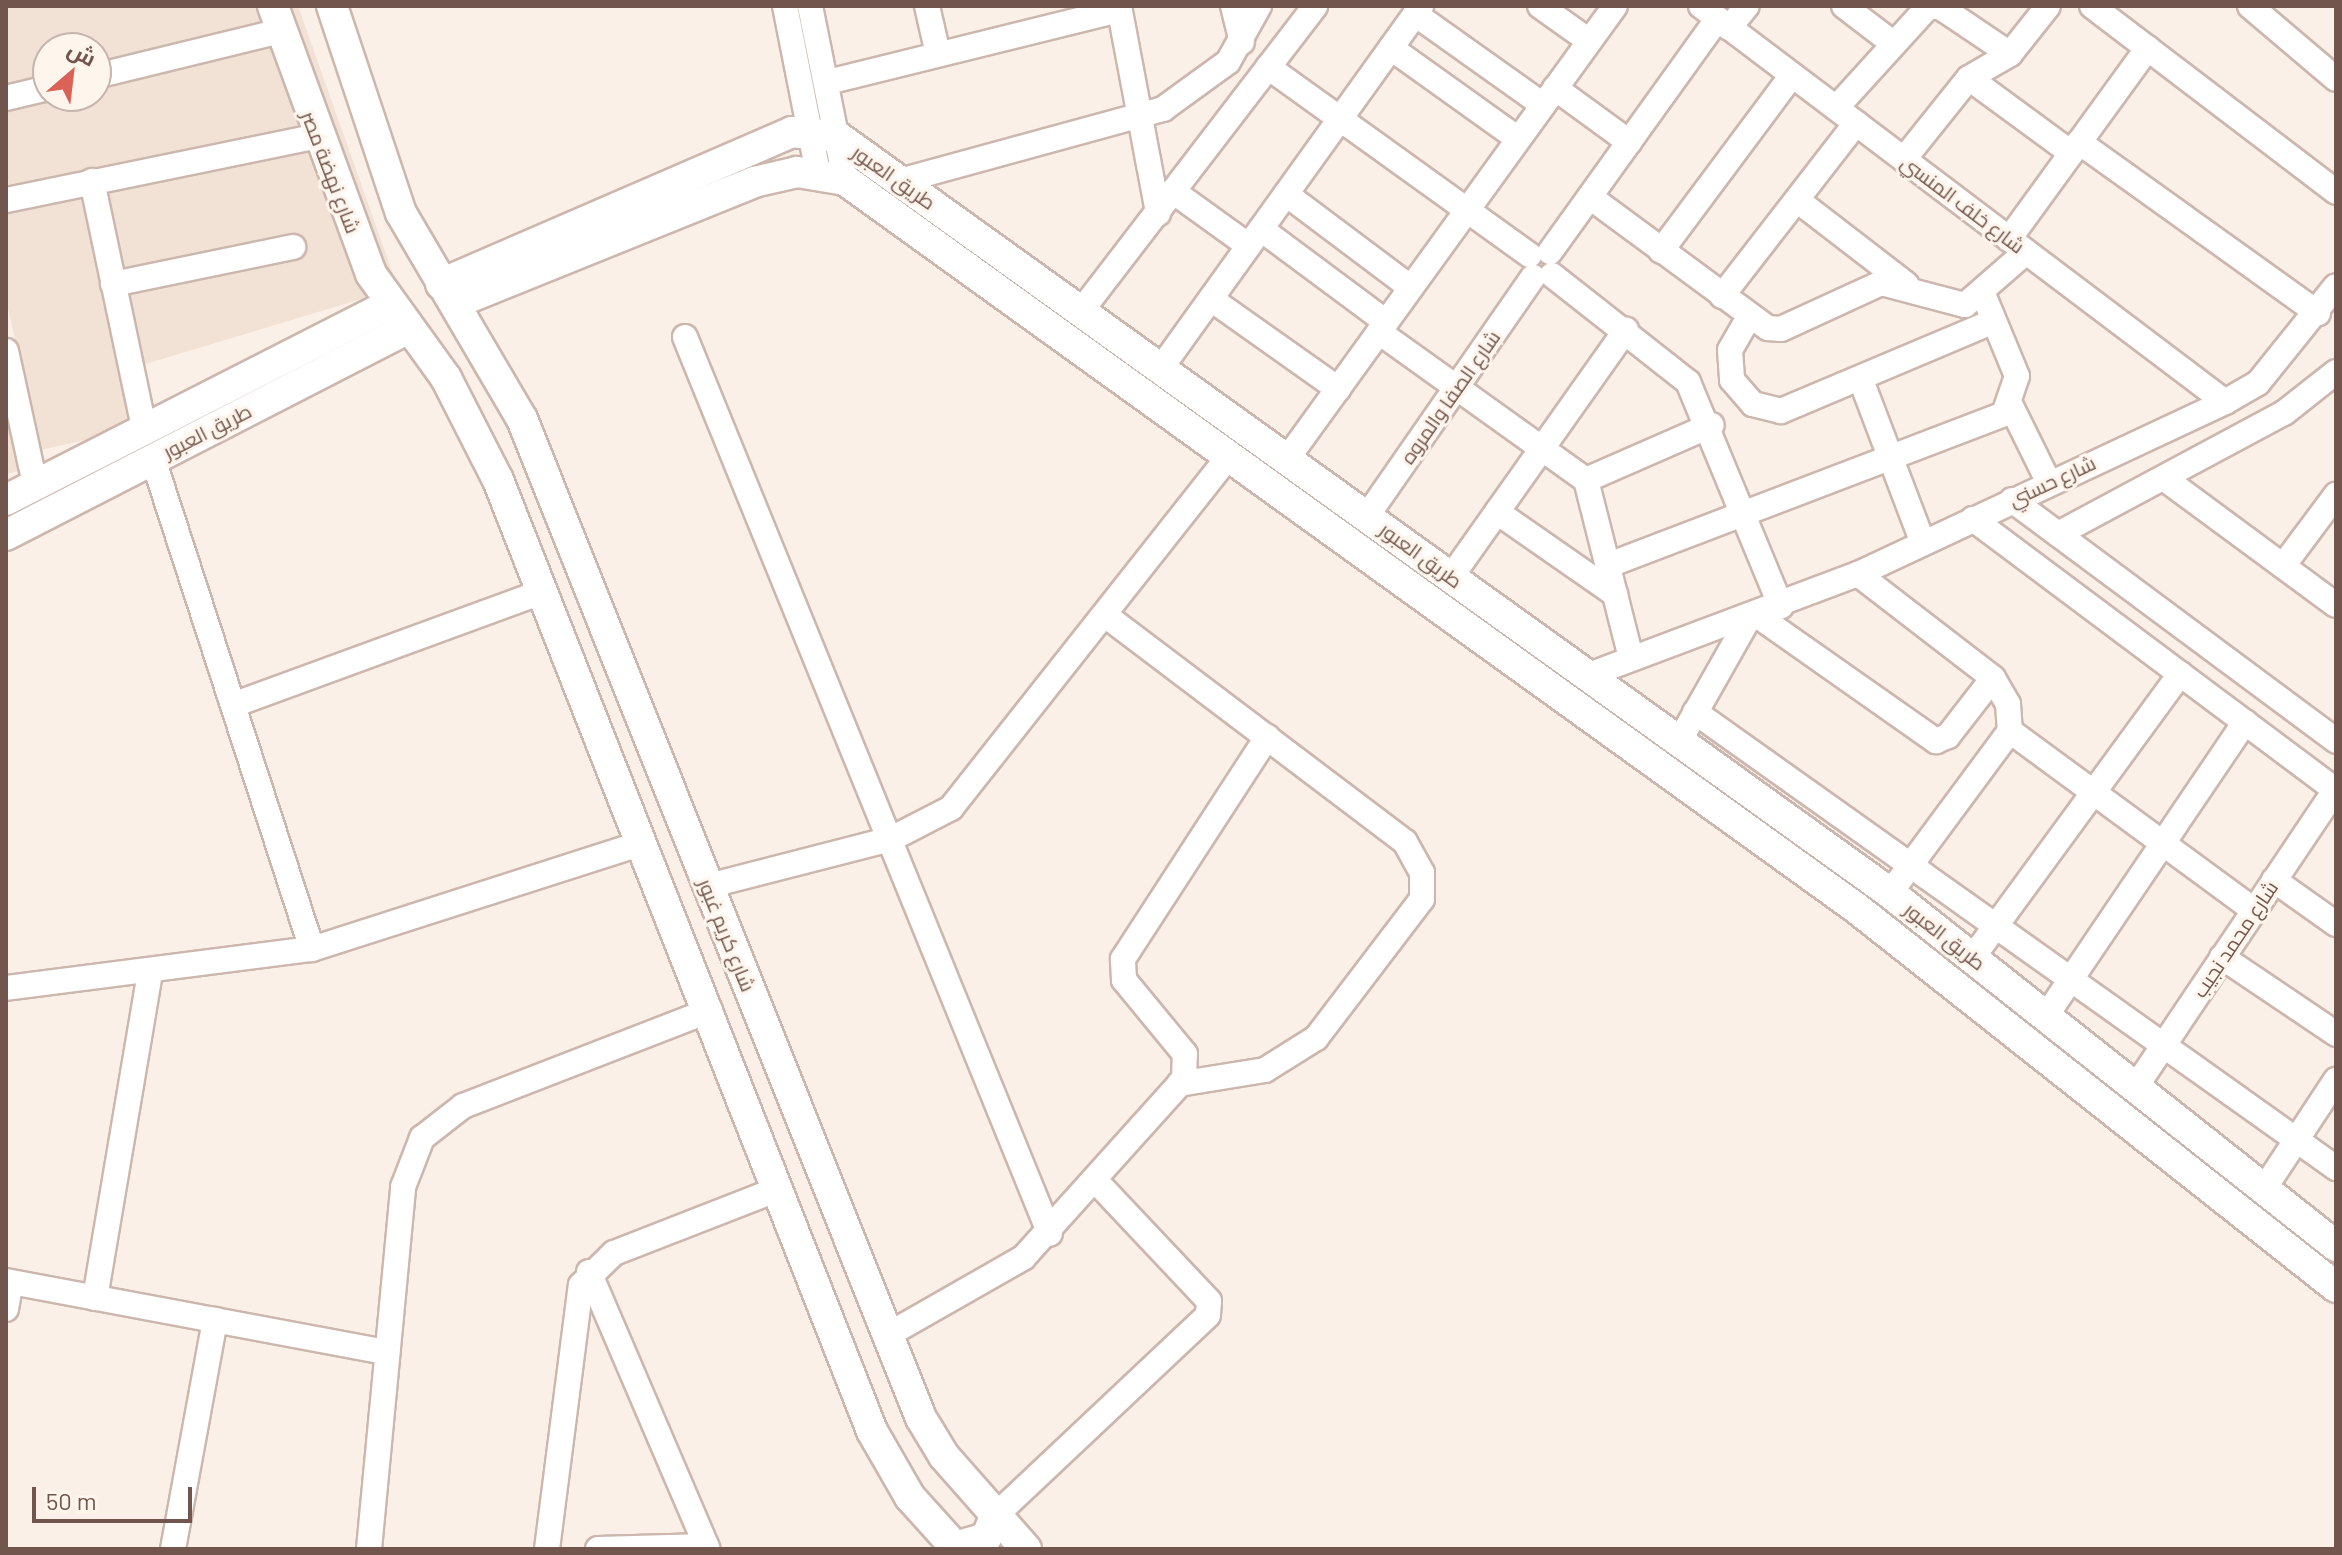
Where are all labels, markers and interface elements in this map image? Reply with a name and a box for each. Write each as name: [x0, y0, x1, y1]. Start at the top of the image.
north arrow: [32, 32, 112, 112]
text: ش: [64, 34, 101, 71]
street label: شارع نهضة مصر: [297, 107, 365, 237]
street label: طريق العبور: [848, 140, 940, 214]
street label: شارع خلف المنسي: [1897, 150, 2029, 258]
street label: شارع الصفا والمروه: [1395, 326, 1505, 468]
street label: طريق العبور: [159, 399, 255, 463]
street label: شارع حسني: [2005, 450, 2099, 512]
street label: طريق العبور: [1375, 517, 1467, 593]
street label: شارع كريم غبور: [693, 875, 761, 995]
street label: شارع محمد نجيب: [2187, 876, 2283, 1002]
street label: طريق العبور: [1900, 897, 1990, 975]
scale bar: [36, 1471, 196, 1521]
text: 50 m: [46, 1486, 97, 1515]

